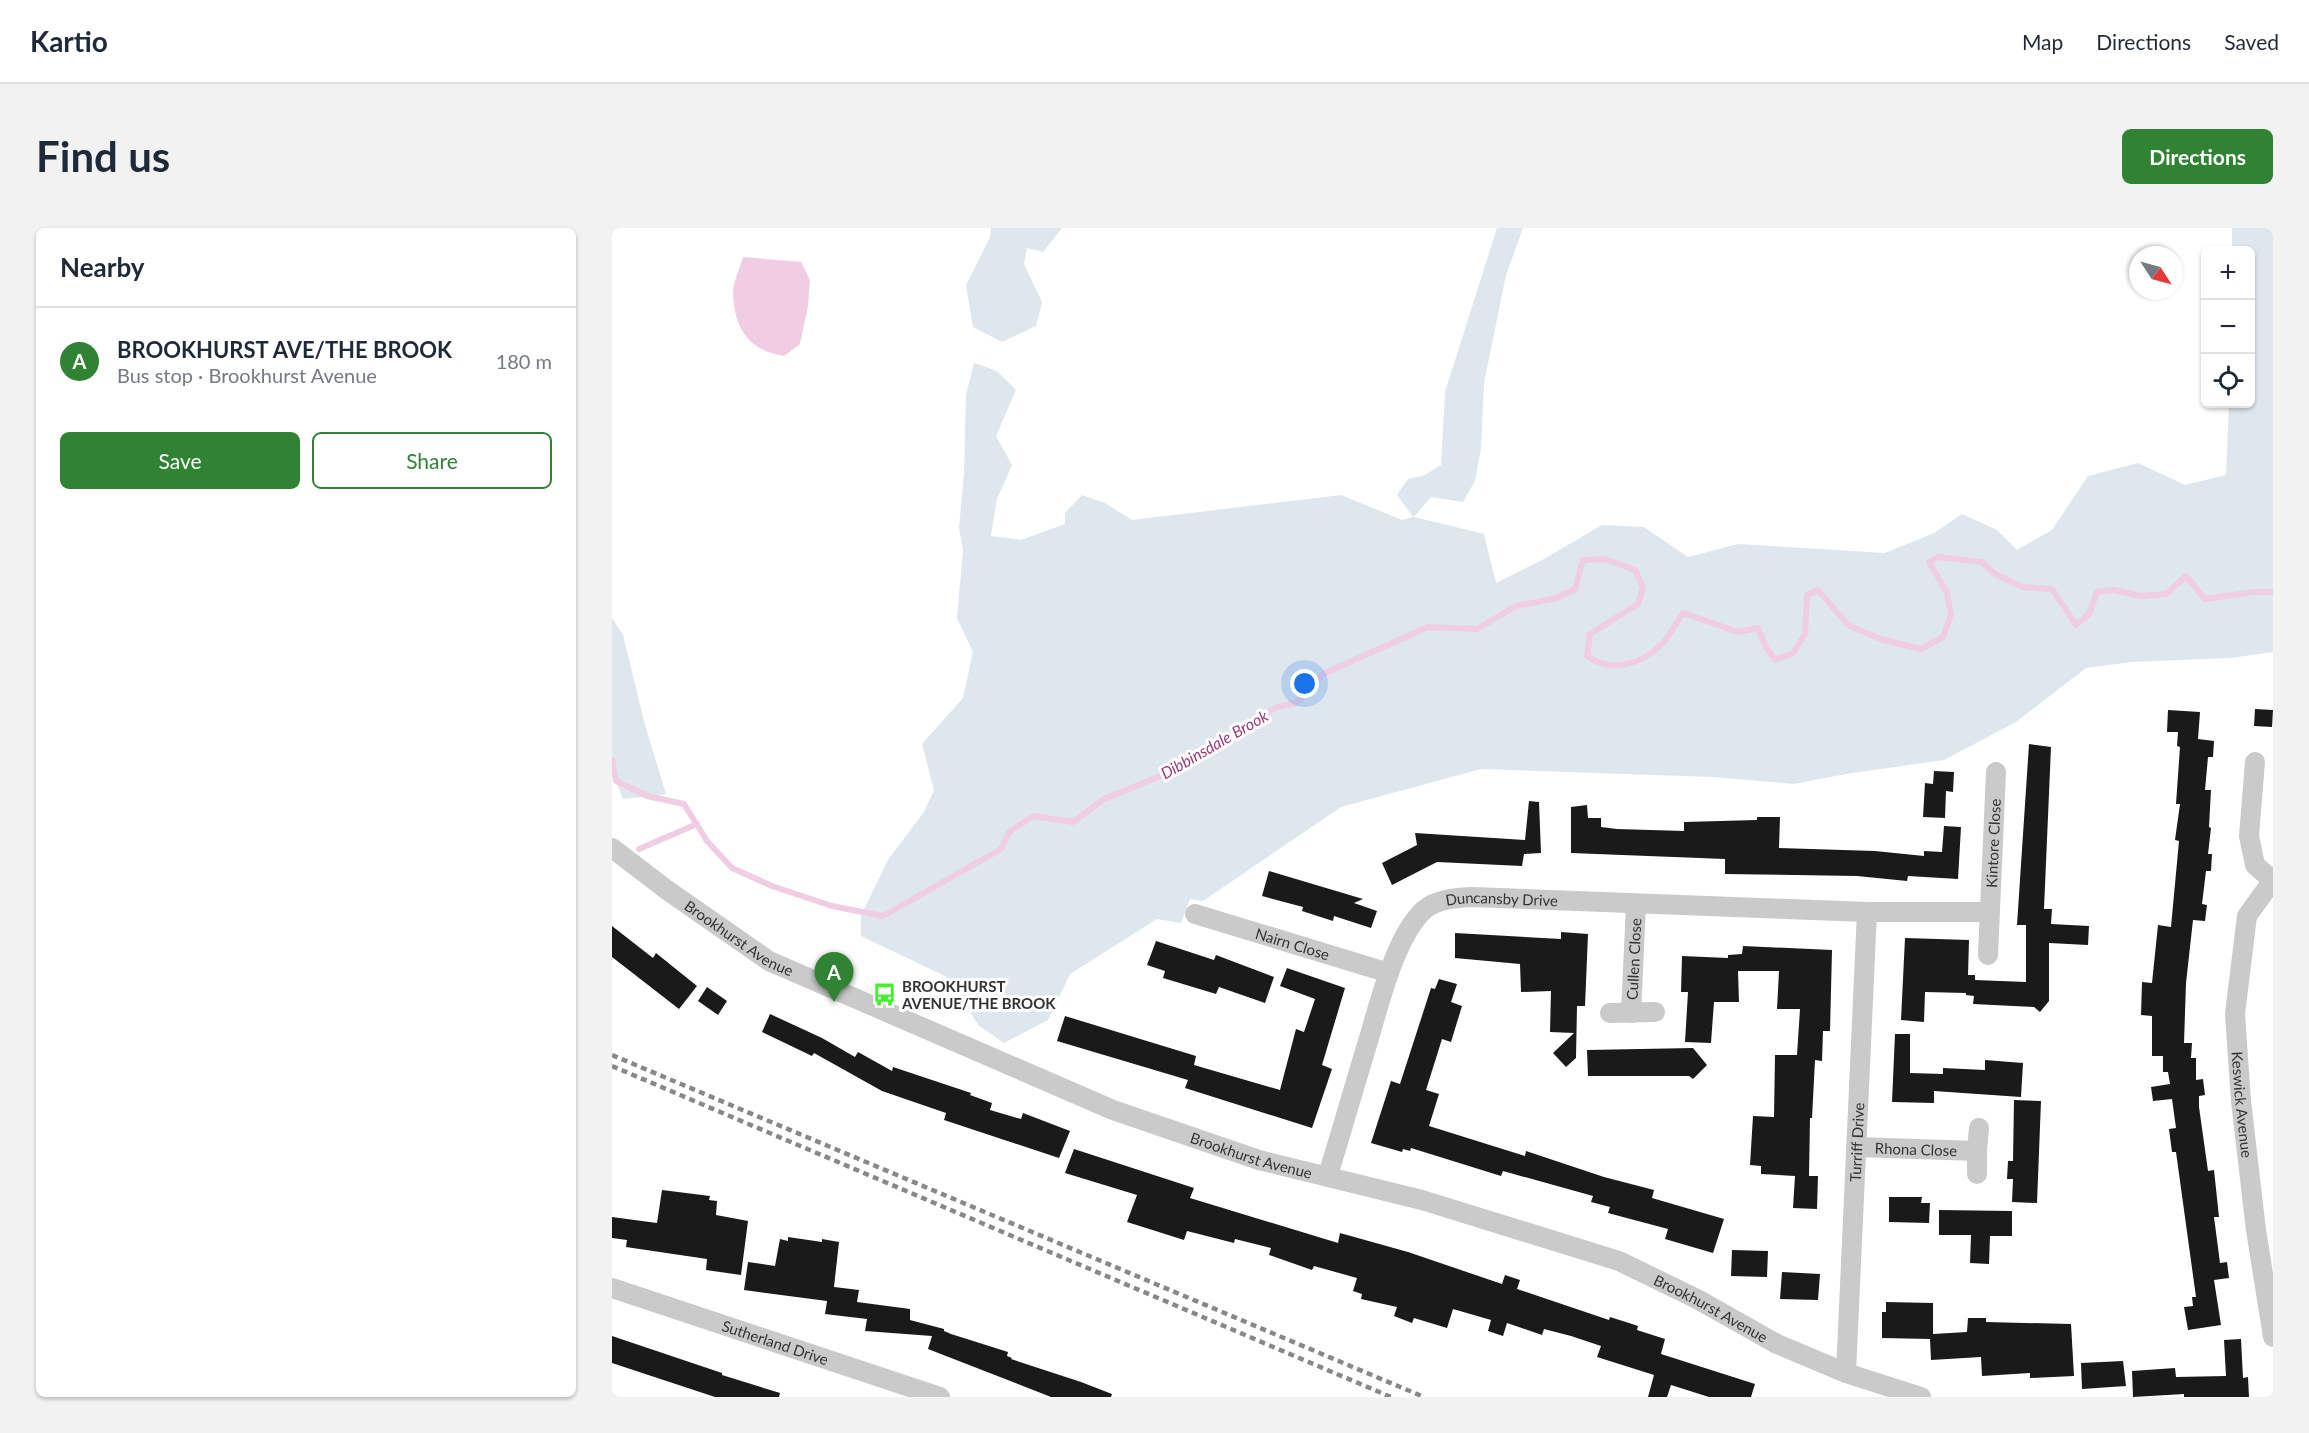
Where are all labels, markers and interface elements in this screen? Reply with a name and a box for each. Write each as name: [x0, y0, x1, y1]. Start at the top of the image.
text: Kartio: [30, 24, 108, 58]
text: Map: [2022, 29, 2063, 54]
text: Directions: [2096, 29, 2191, 54]
text: Saved: [2224, 29, 2279, 54]
button: Directions: [2122, 129, 2273, 184]
text: Find us: [36, 131, 170, 181]
north arrow: [2129, 246, 2183, 300]
map controls: [2201, 246, 2255, 408]
button: +: [2201, 246, 2255, 300]
text: Nearby: [60, 251, 145, 283]
button: −: [2201, 300, 2255, 354]
text: BROOKHURST AVE/THE BROOK: [117, 336, 452, 363]
text: A: [73, 349, 86, 373]
text: 180 m: [496, 349, 552, 373]
button: locate: [2201, 354, 2255, 408]
text: Bus stop · Brookhurst Avenue: [117, 363, 377, 387]
button: Save: [60, 432, 300, 489]
button: Share: [312, 432, 552, 489]
your location: [1290, 669, 1319, 698]
water label: Dibbinsdale Brook: [1157, 705, 1271, 782]
street label: Kintore Close: [1982, 798, 2004, 888]
street label: Duncansby Drive: [1444, 888, 1558, 909]
street label: Brookhurst Avenue: [681, 896, 796, 980]
street label: Cullen Close: [1623, 918, 1644, 1000]
street label: Nairn Close: [1253, 924, 1332, 963]
pin: A: [814, 952, 854, 1002]
place label: BROOKHURST AVENUE/THE BROOK: [901, 977, 1056, 1012]
bus stop icon: BROOKHURST AVENUE/THE BROOK: [871, 982, 897, 1008]
street label: Keswick Avenue: [2229, 1051, 2257, 1159]
street label: Turriff Drive: [1846, 1102, 1867, 1182]
street label: Brookhurst Avenue: [1188, 1128, 1314, 1182]
street label: Rhona Close: [1874, 1139, 1958, 1159]
street label: Brookhurst Avenue: [1651, 1270, 1771, 1346]
street label: Sutherland Drive: [720, 1316, 831, 1368]

